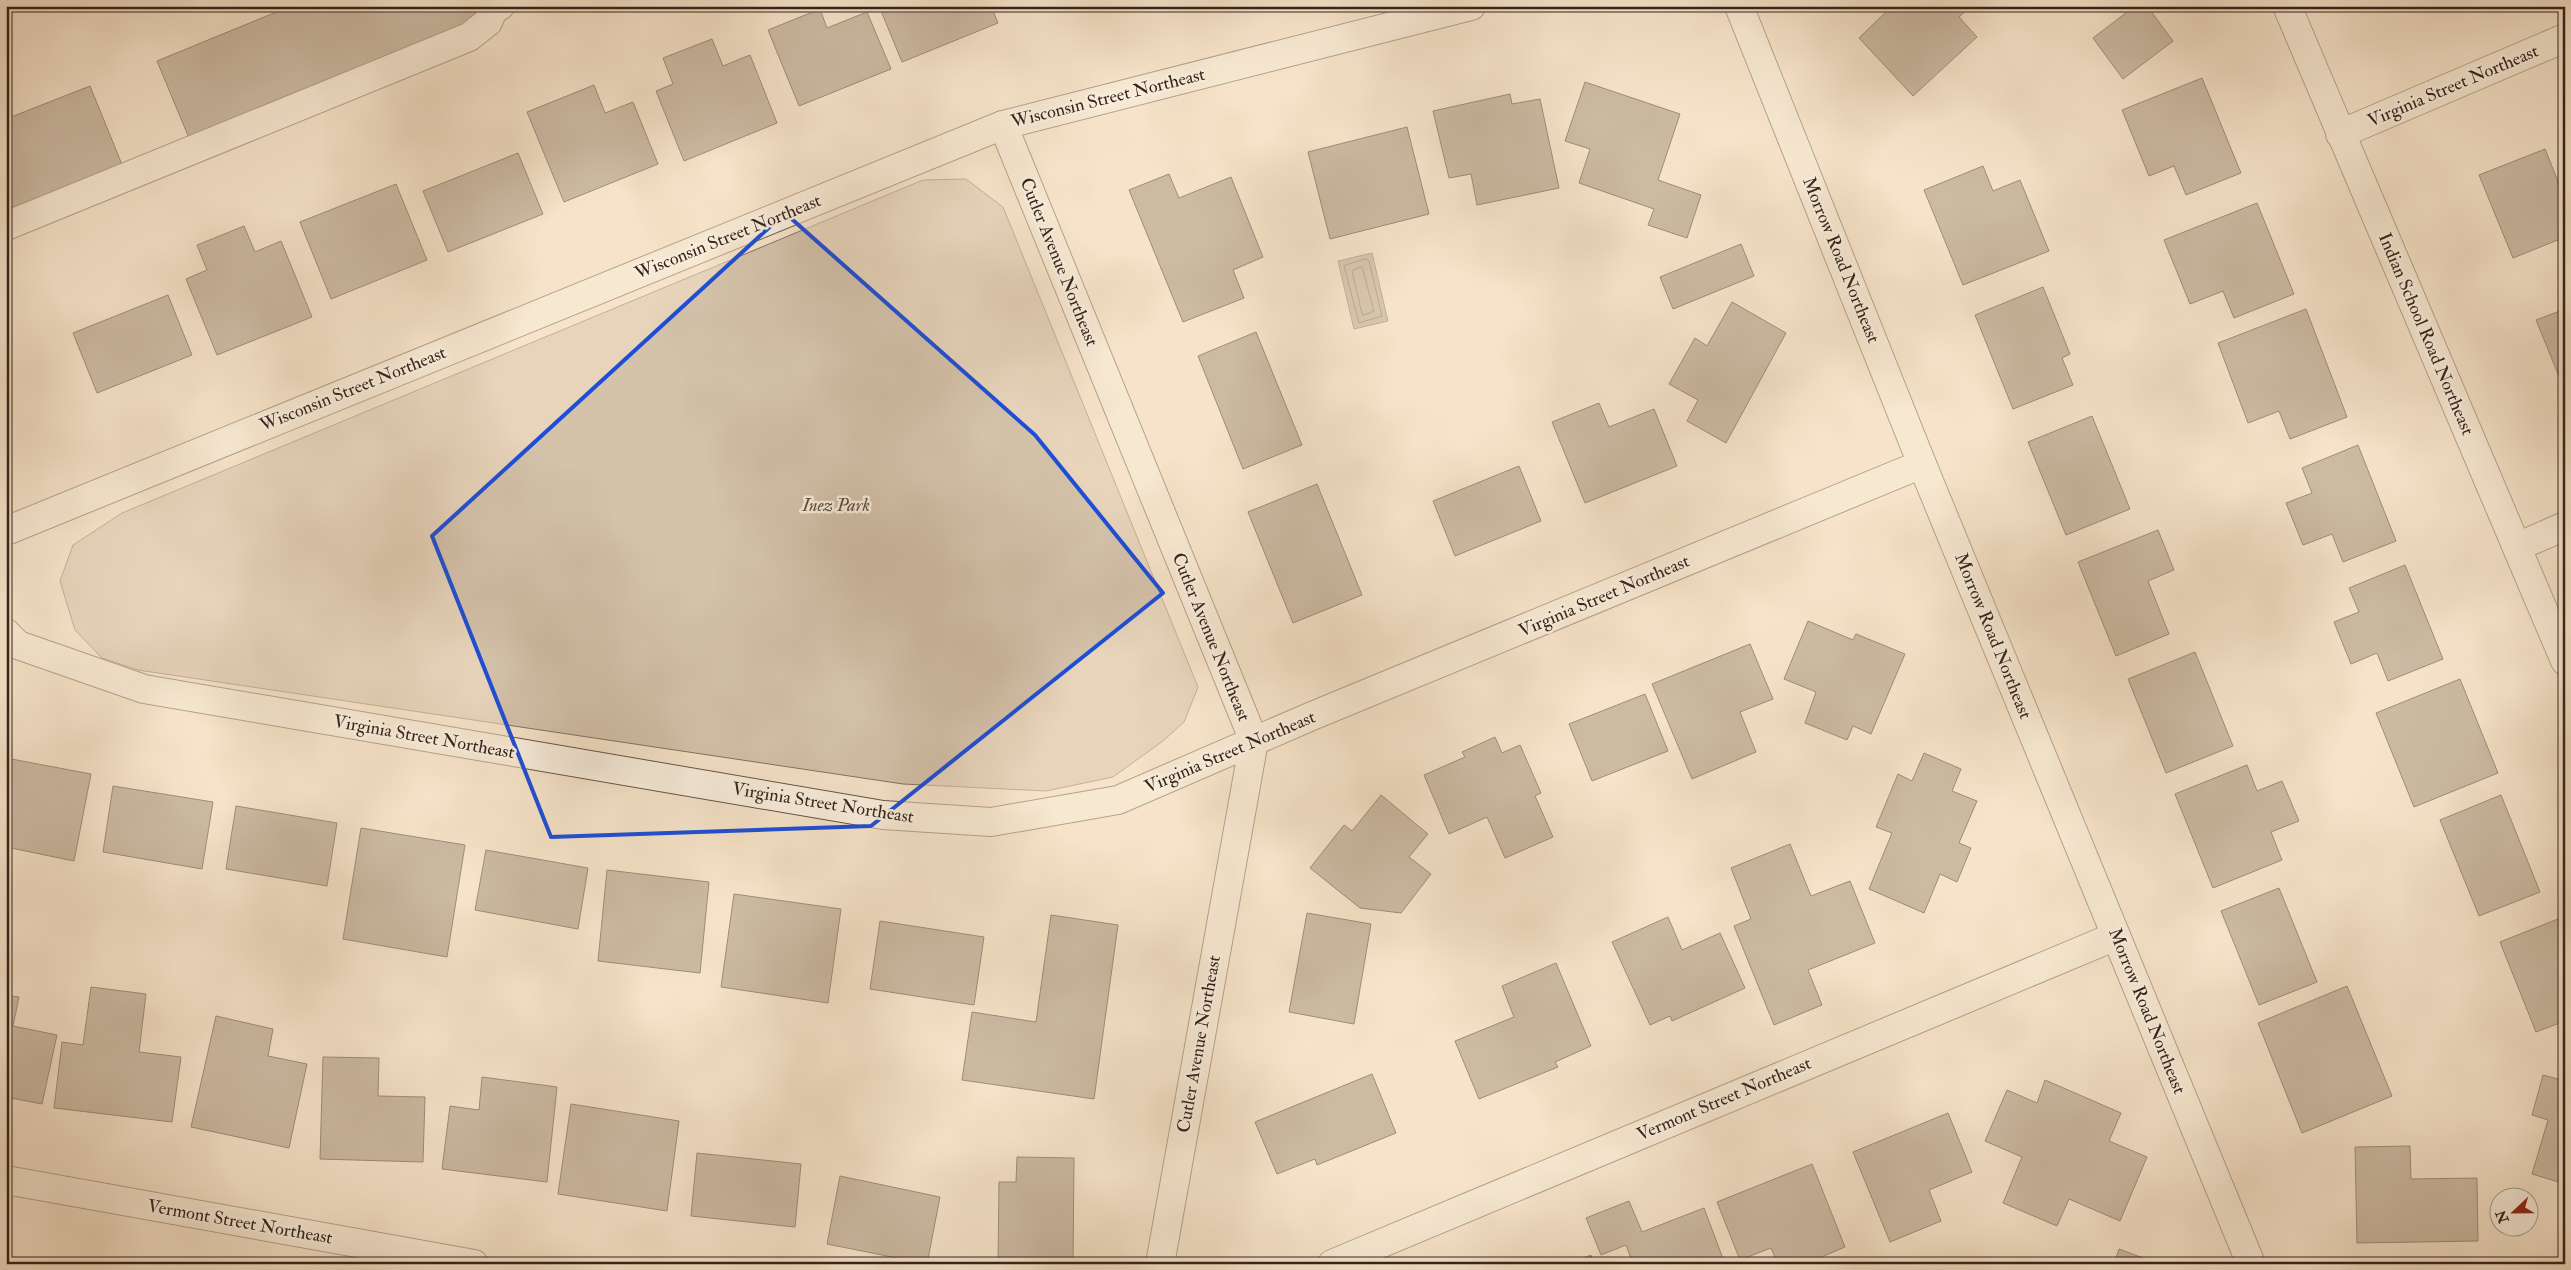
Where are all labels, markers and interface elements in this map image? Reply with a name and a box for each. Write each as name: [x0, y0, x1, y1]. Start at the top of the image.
street label: Virginia Street Northeast: [2364, 40, 2542, 132]
street label: Wisconsin Street Northeast: [1008, 63, 1207, 133]
street label: Cutler Avenue Northeast: [1015, 174, 1103, 350]
street label: Morrow Road Northeast: [1797, 174, 1885, 347]
street label: Wisconsin Street Northeast: [631, 189, 825, 285]
street label: Indian School Road Northeast: [2373, 229, 2479, 439]
street label: Wisconsin Street Northeast: [256, 341, 450, 437]
park label: Inez Park: [801, 494, 870, 517]
street label: Cutler Avenue Northeast: [1167, 549, 1255, 725]
street label: Virginia Street Northeast: [1515, 550, 1693, 642]
street label: Morrow Road Northeast: [1949, 550, 2037, 723]
street label: Virginia Street Northeast: [1141, 706, 1319, 798]
street label: Virginia Street Northeast: [332, 710, 516, 764]
street label: Virginia Street Northeast: [731, 777, 916, 829]
street label: Morrow Road Northeast: [2103, 925, 2191, 1098]
street label: Cutler Avenue Northeast: [1172, 953, 1226, 1135]
street label: Vermont Street Northeast: [1633, 1052, 1815, 1146]
north arrow: [2488, 1188, 2538, 1238]
street label: Vermont Street Northeast: [146, 1194, 334, 1250]
text: N: [2492, 1207, 2513, 1227]

